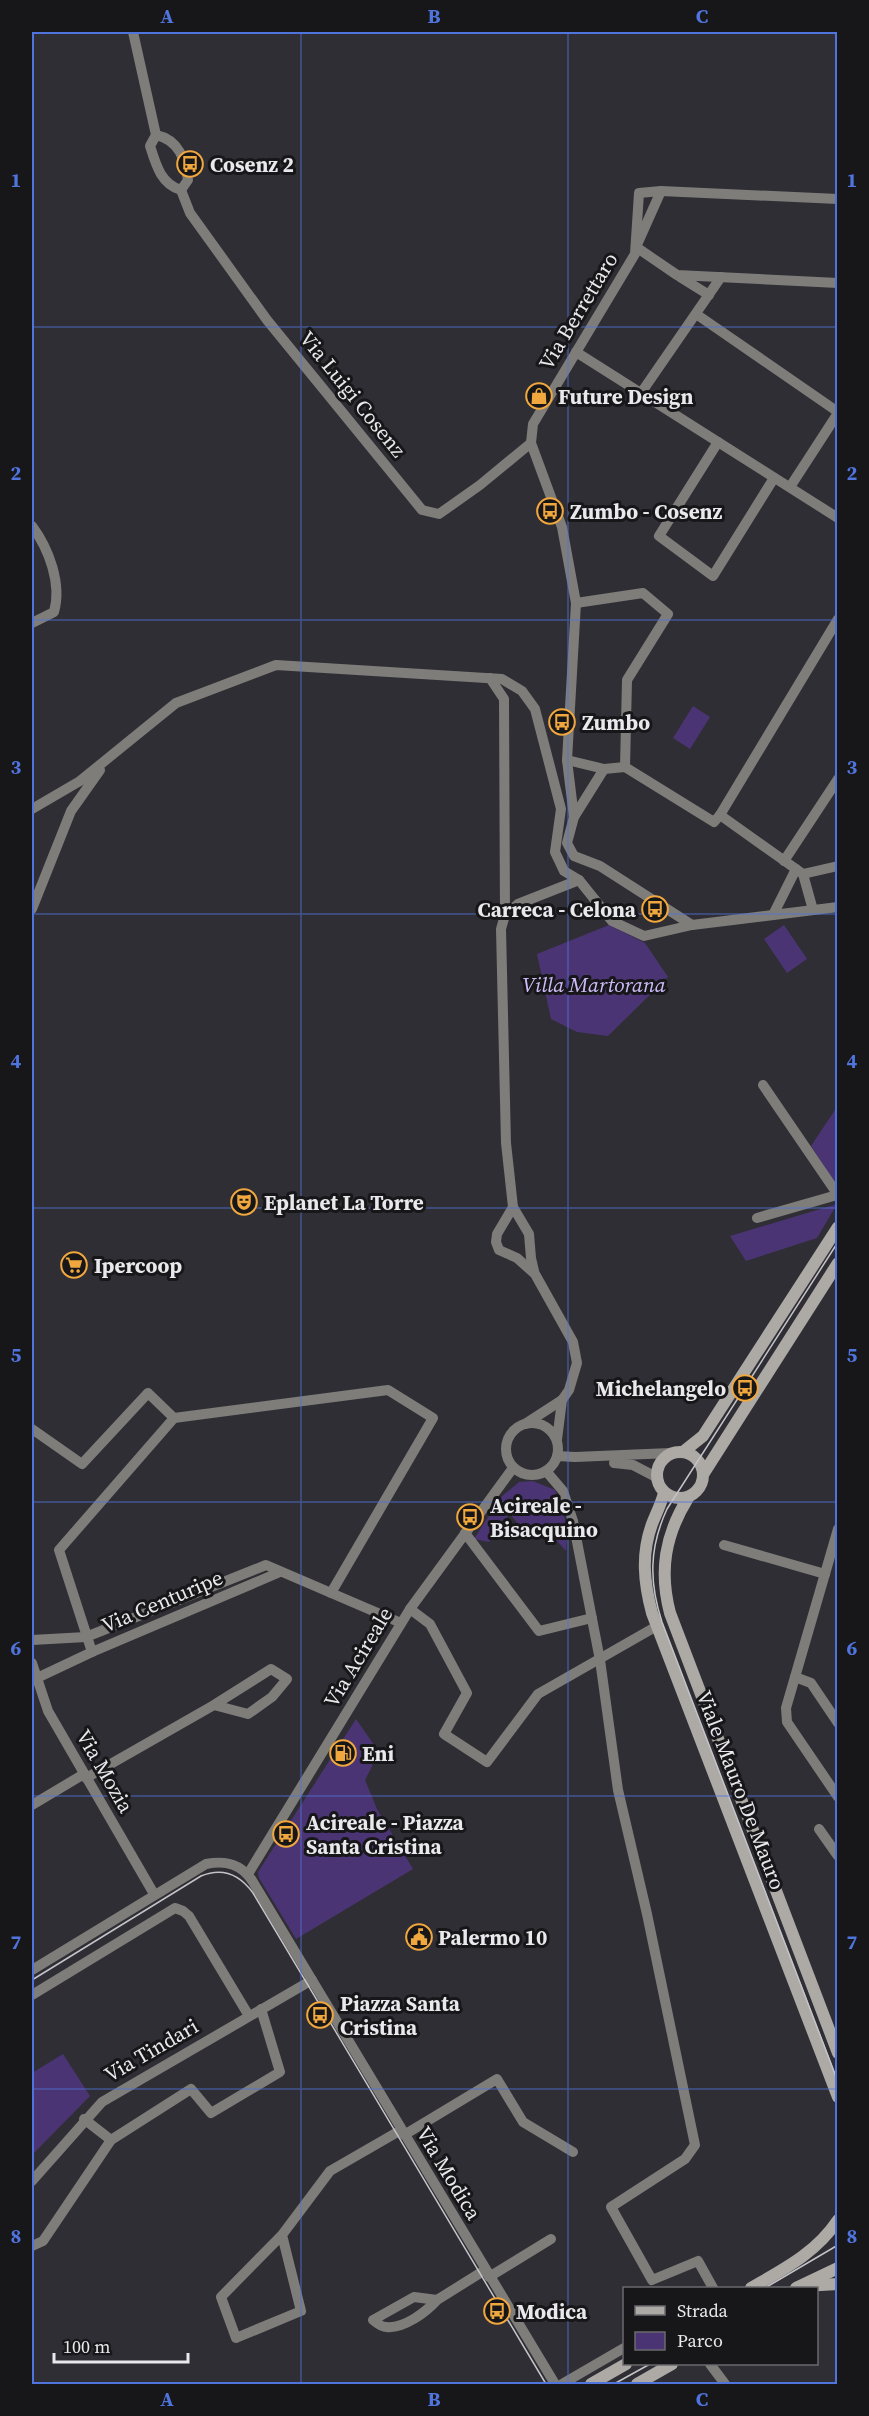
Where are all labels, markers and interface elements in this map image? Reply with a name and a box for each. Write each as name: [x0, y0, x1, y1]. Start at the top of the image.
text: A: [160, 2, 174, 30]
text: B: [427, 2, 441, 30]
text: C: [696, 2, 708, 30]
bus stop icon: Cosenz 2: [175, 149, 205, 179]
place label: Cosenz 2: [210, 150, 294, 179]
text: 1: [11, 166, 21, 194]
text: 1: [847, 166, 857, 194]
street label: Via Berrettaro: [532, 247, 624, 375]
street label: Via Luigi Cosenz: [293, 325, 413, 464]
shop icon: Future Design: [524, 381, 554, 411]
place label: Future Design: [558, 382, 693, 411]
text: 2: [11, 459, 22, 487]
text: 2: [847, 459, 858, 487]
bus stop icon: Zumbo - Cosenz: [535, 496, 565, 526]
place label: Zumbo - Cosenz: [570, 497, 723, 526]
bus stop icon: Zumbo: [547, 707, 577, 737]
place label: Zumbo: [582, 708, 650, 737]
text: 3: [11, 753, 22, 781]
text: 3: [847, 753, 858, 781]
bus stop icon: Carreca - Celona: [640, 894, 670, 924]
place label: Carreca - Celona: [478, 895, 637, 924]
park label: Villa Martorana: [522, 970, 666, 999]
text: 4: [11, 1047, 22, 1075]
text: 4: [847, 1047, 858, 1075]
theatre icon: Eplanet La Torre: [229, 1187, 259, 1217]
place label: Eplanet La Torre: [264, 1188, 424, 1217]
supermarket icon: Ipercoop: [59, 1250, 89, 1280]
place label: Ipercoop: [94, 1251, 182, 1280]
text: 5: [11, 1341, 22, 1369]
text: 5: [847, 1341, 858, 1369]
bus stop icon: Michelangelo: [730, 1373, 760, 1403]
place label: Michelangelo: [596, 1374, 726, 1403]
place label: Acireale - Bisacquino: [490, 1491, 598, 1544]
bus stop icon: Acireale - Bisacquino: [455, 1502, 485, 1532]
street label: Via Centuripe: [97, 1562, 227, 1640]
street label: Via Acireale: [317, 1601, 399, 1713]
text: 6: [11, 1634, 22, 1662]
text: 6: [847, 1634, 858, 1662]
street label: Viale Mauro De Mauro: [690, 1686, 792, 1894]
street label: Via Mozia: [69, 1724, 141, 1818]
fuel station icon: Eni: [328, 1738, 358, 1768]
place label: Eni: [362, 1739, 394, 1768]
place label: Acireale - Piazza Santa Cristina: [306, 1808, 465, 1861]
bus stop icon: Acireale - Piazza Santa Cristina: [271, 1819, 301, 1849]
public building icon: Palermo 10: [404, 1922, 434, 1952]
place label: Palermo 10: [438, 1923, 547, 1952]
text: 7: [11, 1928, 22, 1956]
text: 7: [847, 1928, 858, 1956]
place label: Piazza Santa Cristina: [340, 1989, 461, 2042]
bus stop icon: Piazza Santa Cristina: [305, 2000, 335, 2030]
street label: Via Tindari: [99, 2011, 203, 2089]
street label: Via Modica: [410, 2121, 489, 2226]
text: 8: [11, 2222, 21, 2250]
text: 8: [847, 2222, 857, 2250]
legend: [623, 2287, 818, 2365]
bus stop icon: Modica: [482, 2296, 512, 2326]
place label: Modica: [516, 2297, 588, 2326]
text: Strada: [677, 2298, 728, 2323]
scale bar: [54, 2326, 188, 2364]
text: Parco: [677, 2328, 723, 2353]
text: 100 m: [63, 2334, 110, 2359]
text: A: [160, 2385, 174, 2413]
text: B: [427, 2385, 441, 2413]
text: C: [696, 2385, 708, 2413]

